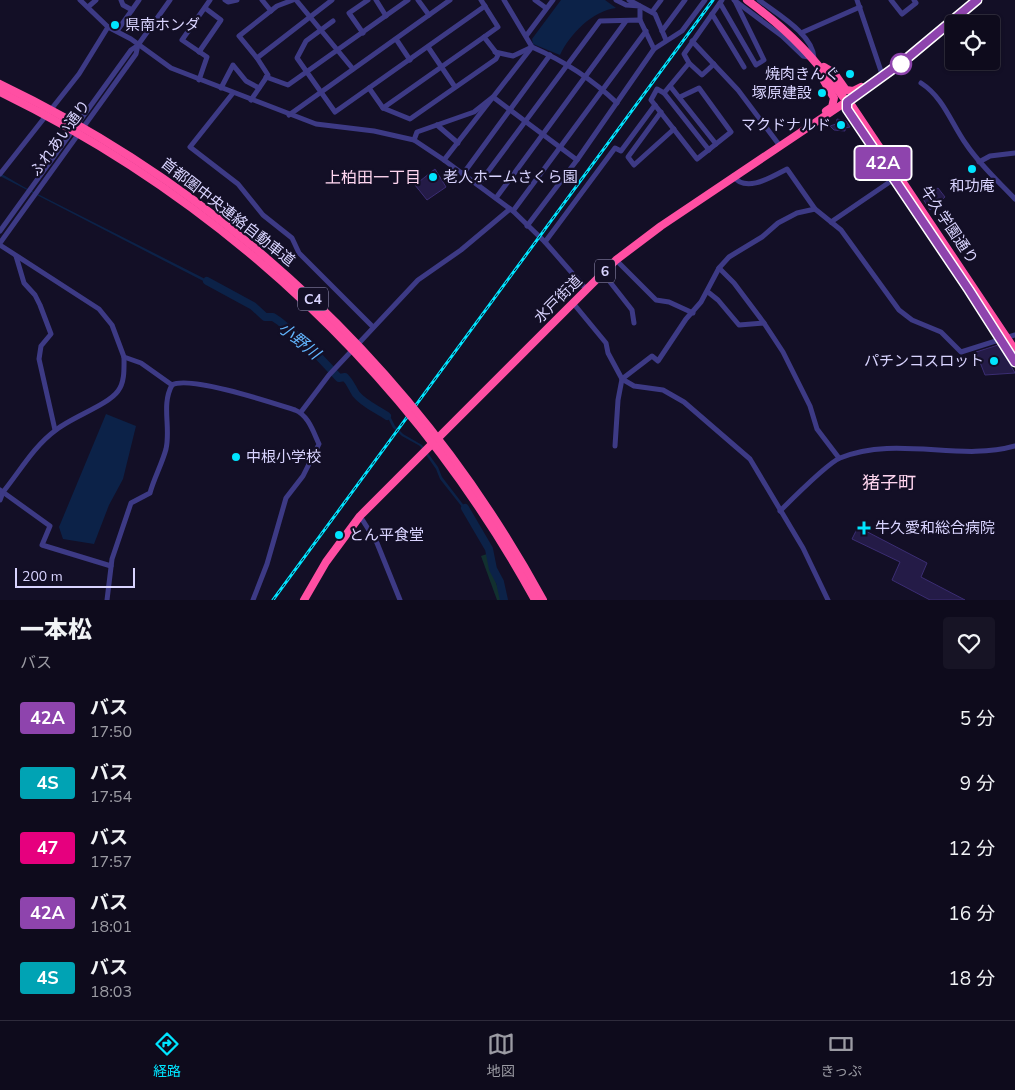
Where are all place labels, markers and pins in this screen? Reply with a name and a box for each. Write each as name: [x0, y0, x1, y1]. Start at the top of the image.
place label: 県南ホンダ: [125, 15, 200, 35]
marker: 県南ホンダ: [109, 19, 121, 31]
unlabelled marker: [890, 53, 912, 75]
place label: 焼肉きんぐ: [765, 64, 840, 84]
marker: 焼肉きんぐ: [844, 68, 856, 80]
place label: 塚原建設: [752, 83, 812, 103]
marker: 塚原建設: [816, 87, 828, 99]
place label: マクドナルド: [741, 115, 831, 135]
marker: マクドナルド: [835, 119, 847, 131]
marker: 和功庵: [966, 163, 978, 175]
place label: 老人ホームさくら園: [443, 167, 578, 187]
marker: 老人ホームさくら園: [427, 171, 439, 183]
place label: 和功庵: [949, 176, 995, 196]
place label: パチンコスロット: [864, 351, 984, 371]
marker: パチンコスロット: [988, 355, 1000, 367]
place label: 中根小学校: [246, 447, 321, 467]
marker: 中根小学校: [230, 451, 242, 463]
place label: 牛久愛和総合病院: [875, 518, 995, 538]
marker: 牛久愛和総合病院: [857, 521, 871, 535]
place label: とん平食堂: [349, 525, 424, 545]
marker: とん平食堂: [333, 529, 345, 541]

